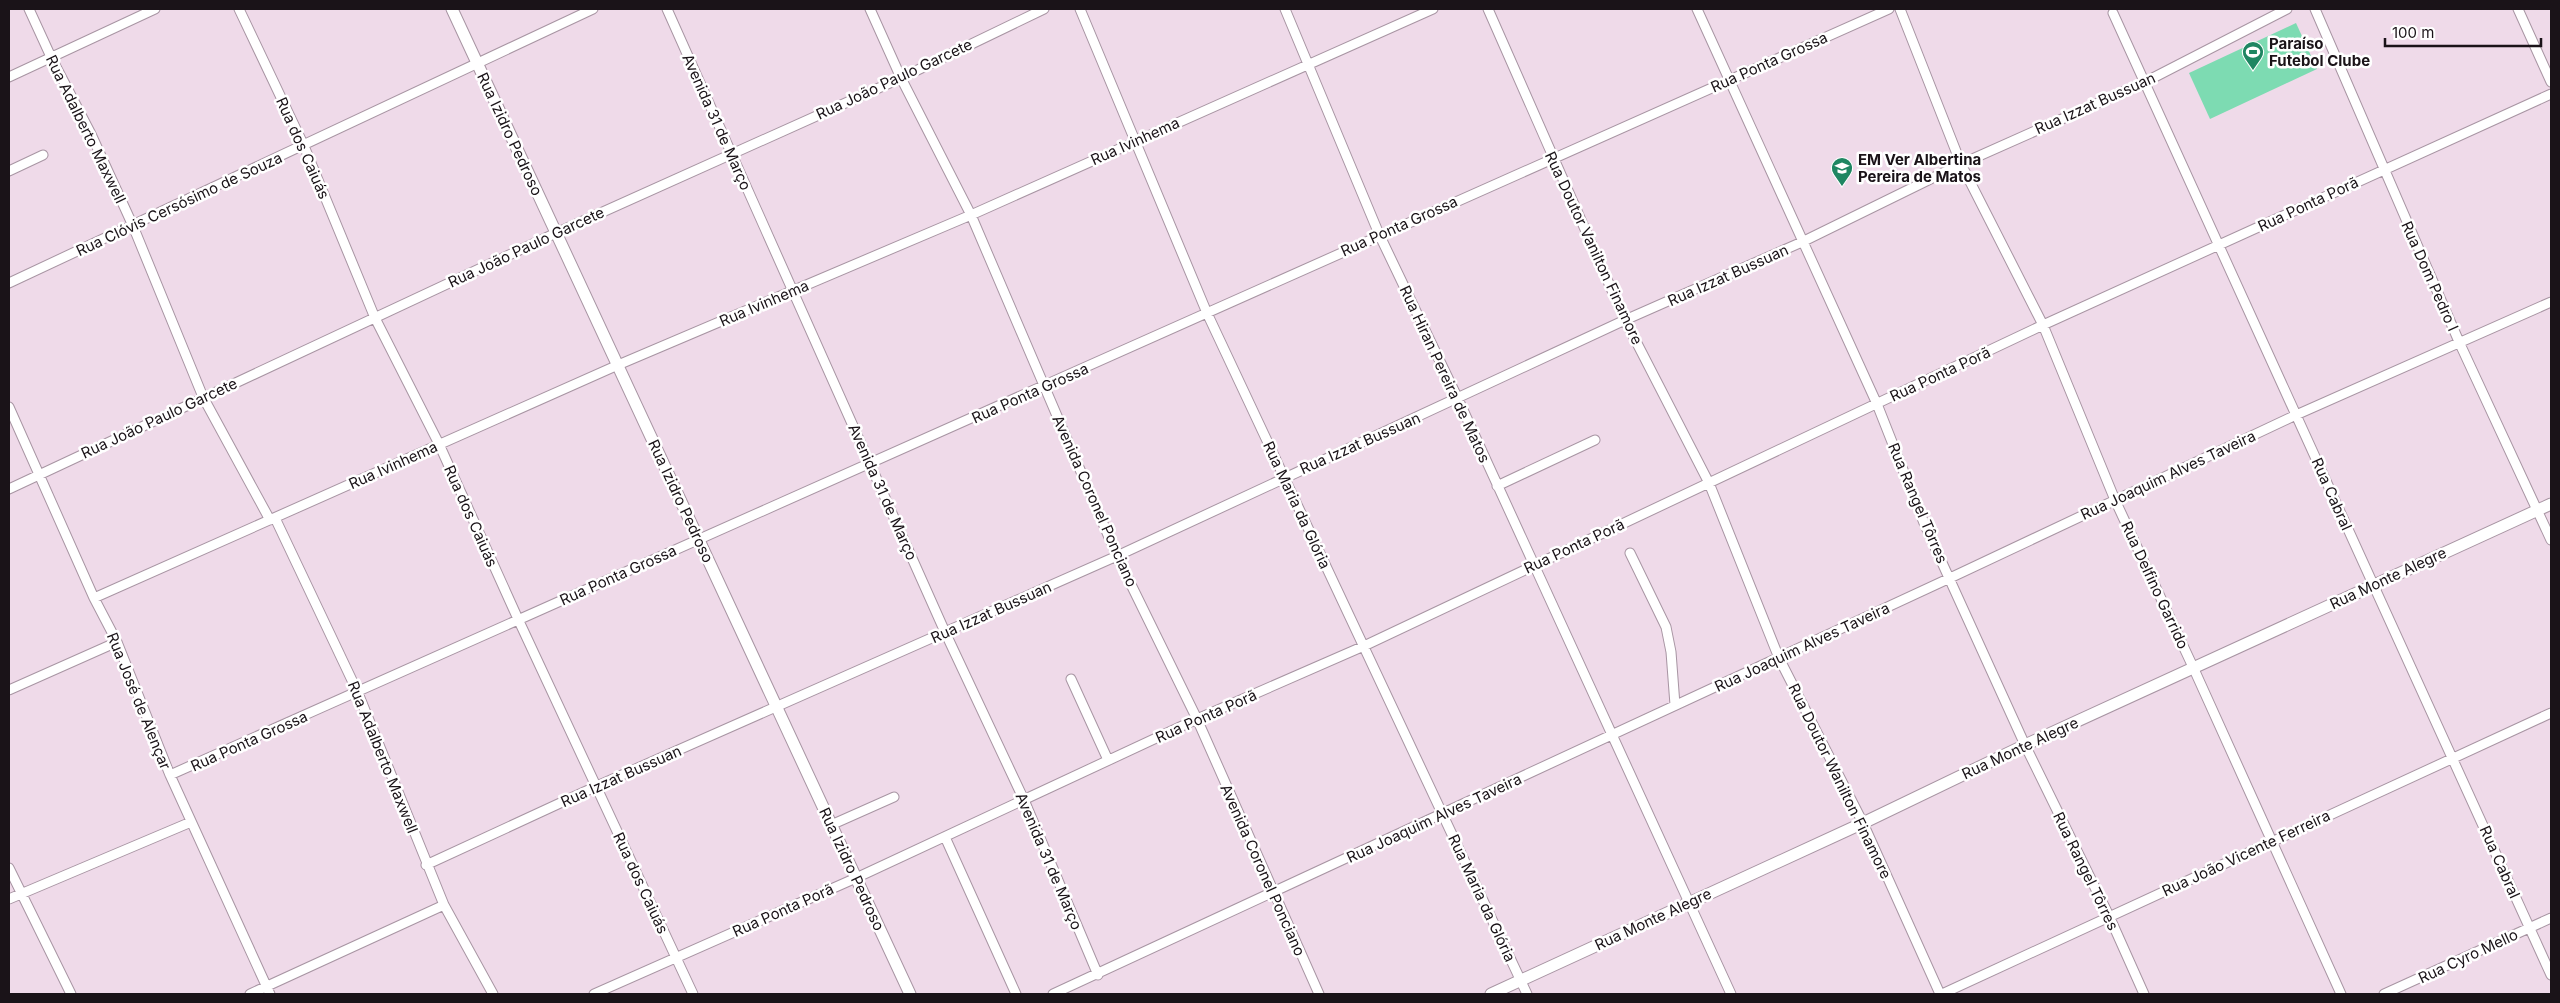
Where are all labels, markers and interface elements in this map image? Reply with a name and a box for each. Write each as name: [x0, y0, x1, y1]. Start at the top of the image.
scale bar: [2385, 15, 2541, 47]
text: 100 m: [2392, 23, 2434, 42]
street label: Rua Ponta Grossa: [1708, 28, 1830, 96]
street label: Rua João Paulo Garcete: [813, 34, 975, 124]
place label: Paraíso Futebol Clube: [2269, 34, 2370, 70]
sports icon: Paraíso Futebol Clube: [2241, 40, 2265, 71]
street label: Avenida 31 de Março: [678, 51, 756, 193]
street label: Rua Adalberto Maxwell: [42, 52, 130, 206]
street label: Rua Izzat Bussuan: [2032, 68, 2158, 138]
street label: Rua Izidro Pedroso: [473, 69, 547, 199]
street label: Rua dos Caiuás: [272, 94, 334, 202]
street label: Rua Ivinhema: [1088, 113, 1182, 169]
street label: Rua Clóvis Cersósimo de Souza: [73, 148, 285, 260]
street label: Rua Doutor Vanilton Finamore: [1541, 148, 1647, 348]
place label: EM Ver Albertina Pereira de Matos: [1858, 150, 1981, 186]
school or university icon: EM Ver Albertina Pereira de Matos: [1830, 156, 1854, 187]
street label: Rua Ponta Porã: [2255, 172, 2361, 236]
street label: Rua Ponta Grossa: [1338, 192, 1460, 260]
street label: Rua João Paulo Garcete: [445, 202, 607, 292]
street label: Rua Dom Pedro I: [2397, 218, 2463, 334]
street label: Rua Izzat Bussuan: [1665, 240, 1791, 310]
street label: Rua Ivinhema: [716, 276, 812, 330]
street label: Rua Hiran Pereira de Matos: [1396, 282, 1494, 466]
street label: Rua Ponta Porã: [1887, 342, 1993, 406]
street label: Rua Ponta Grossa: [969, 359, 1091, 427]
street label: Rua João Paulo Garcete: [78, 373, 240, 463]
street label: Rua Izzat Bussuan: [1297, 408, 1423, 478]
street label: Avenida Coronel Ponciano: [1048, 412, 1142, 590]
street label: Avenida 31 de Março: [844, 421, 922, 563]
street label: Rua Joaquim Alves Taveira: [2078, 426, 2258, 524]
street label: Rua Izidro Pedroso: [644, 436, 718, 566]
street label: Rua Ivinhema: [346, 437, 440, 493]
street label: Rua Maria da Glória: [1259, 438, 1335, 572]
street label: Rua Rangel Tôrres: [1884, 440, 1952, 566]
street label: Rua Cabral: [2308, 455, 2356, 533]
street label: Rua dos Caiuás: [440, 462, 502, 570]
street label: Rua Ponta Porã: [1521, 514, 1627, 578]
street label: Rua Delfino Garrido: [2117, 518, 2193, 652]
street label: Rua Ponta Grossa: [557, 541, 679, 609]
street label: Rua Monte Alegre: [2327, 543, 2449, 613]
street label: Rua Izzat Bussuan: [928, 577, 1054, 647]
street label: Rua Joaquim Alves Taveira: [1712, 598, 1892, 696]
street label: Rua José de Alençar: [103, 630, 175, 773]
street label: Rua Adalberto Maxwell: [344, 678, 422, 836]
street label: Rua Doutor Wanilton Finamore: [1784, 680, 1896, 882]
street label: Rua Ponta Porã: [1152, 685, 1260, 747]
street label: Rua Ponta Grossa: [188, 707, 310, 775]
street label: Rua Monte Alegre: [1959, 713, 2081, 783]
street label: Rua Izzat Bussuan: [558, 741, 684, 811]
street label: Rua Joaquim Alves Taveira: [1344, 769, 1524, 867]
street label: Avenida Coronel Ponciano: [1216, 781, 1310, 959]
street label: Avenida 31 de Março: [1011, 790, 1087, 932]
street label: Rua Izidro Pedroso: [815, 804, 889, 934]
street label: Rua João Vicente Ferreira: [2159, 806, 2333, 900]
street label: Rua Rangel Tôrres: [2049, 809, 2123, 933]
street label: Rua Cabral: [2476, 823, 2524, 901]
street label: Rua dos Caiuás: [609, 829, 673, 937]
street label: Rua Maria da Glória: [1444, 831, 1520, 965]
street label: Rua Ponta Porã: [729, 879, 837, 941]
street label: Rua Monte Alegre: [1592, 884, 1714, 954]
street label: Rua Cyro Mello: [2415, 925, 2521, 987]

